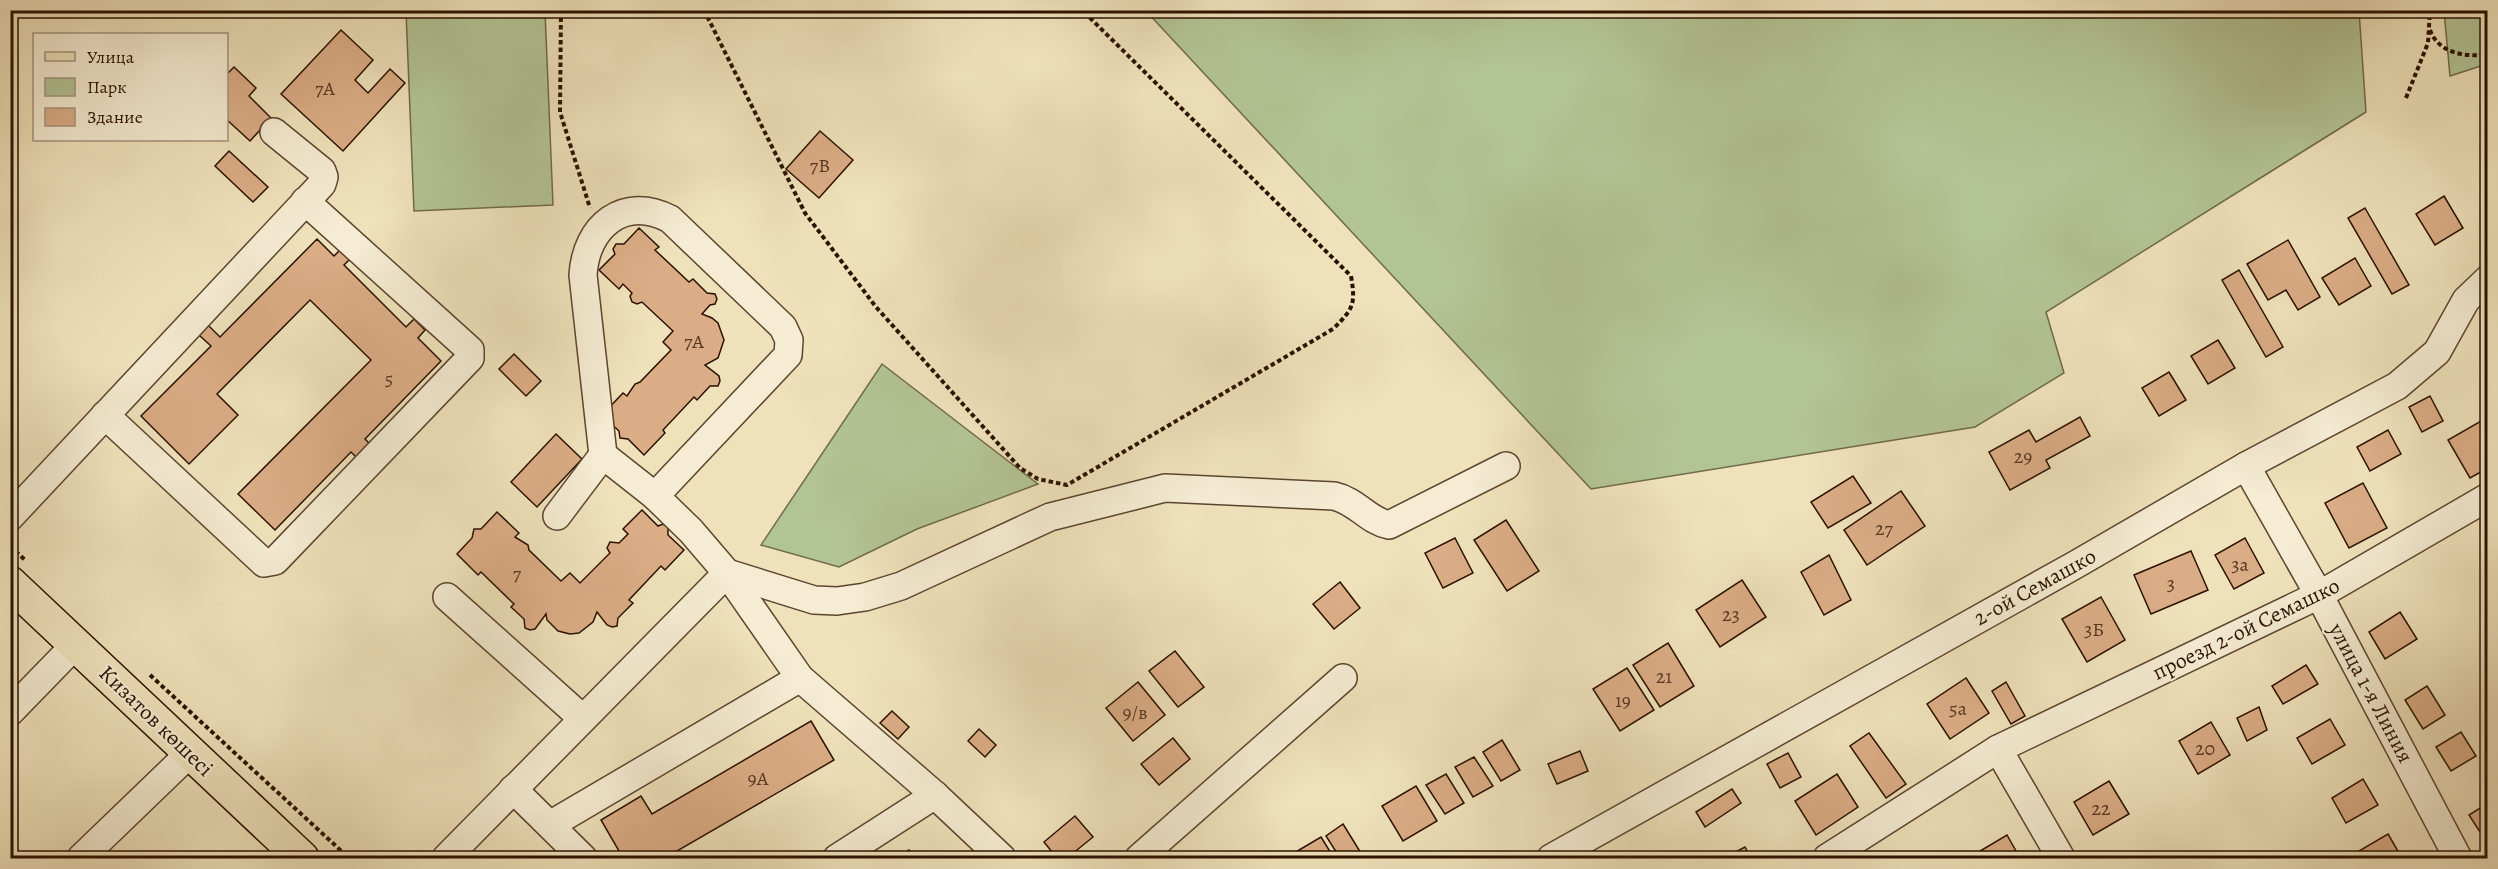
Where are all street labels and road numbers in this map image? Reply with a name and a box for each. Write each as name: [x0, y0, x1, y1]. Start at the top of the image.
street label: 2-ой Семашко: [1968, 541, 2102, 633]
street label: проезд 2-ой Семашко: [2147, 571, 2345, 687]
street label: улица 1-я Линия: [2321, 617, 2420, 768]
street label: Кизатов көшесі: [92, 659, 220, 783]

